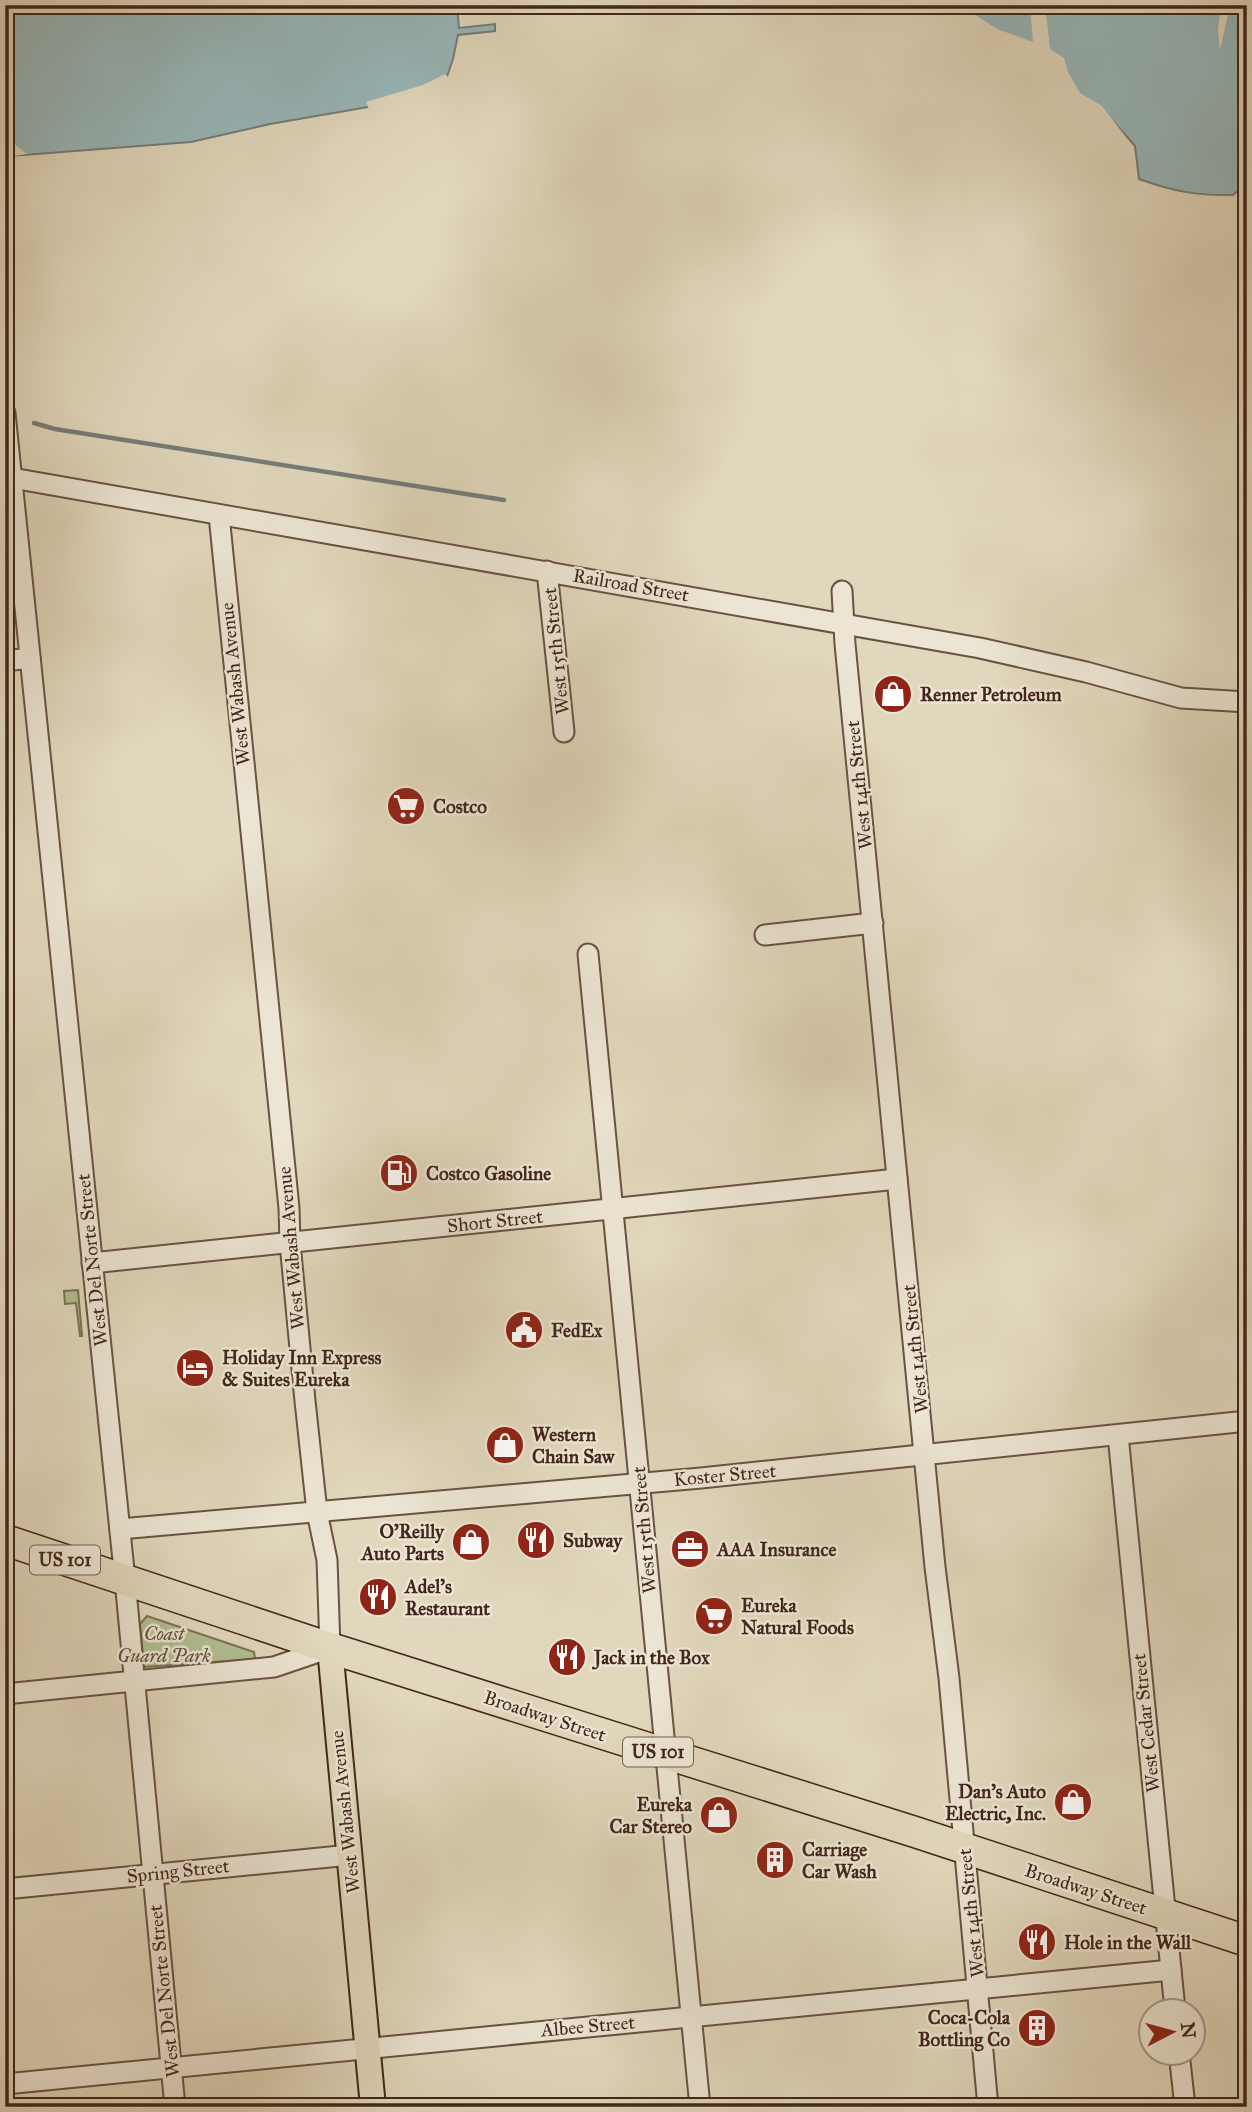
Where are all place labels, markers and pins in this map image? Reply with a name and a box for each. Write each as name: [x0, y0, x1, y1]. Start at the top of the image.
shop icon: Renner Petroleum: [872, 673, 914, 715]
place label: Renner Petroleum: [920, 683, 1062, 706]
supermarket icon: Costco: [385, 785, 427, 827]
place label: Costco: [433, 795, 487, 818]
fuel station icon: Costco Gasoline: [378, 1152, 420, 1194]
place label: Costco Gasoline: [426, 1162, 551, 1185]
public building icon: FedEx: [503, 1309, 545, 1351]
place label: FedEx: [551, 1319, 603, 1342]
place label: Holiday Inn Express & Suites Eureka: [222, 1346, 382, 1391]
hotel icon: Holiday Inn Express & Suites Eureka: [174, 1347, 216, 1389]
place label: Western Chain Saw: [532, 1423, 616, 1468]
shop icon: Western Chain Saw: [484, 1424, 526, 1466]
restaurant icon: Subway: [515, 1519, 557, 1561]
place label: O'Reilly Auto Parts: [359, 1520, 445, 1565]
shop icon: O'Reilly Auto Parts: [450, 1521, 492, 1563]
office icon: AAA Insurance: [669, 1528, 711, 1570]
place label: Subway: [563, 1529, 623, 1553]
place label: AAA Insurance: [715, 1538, 836, 1561]
place label: Adel's Restaurant: [403, 1575, 490, 1620]
restaurant icon: Adel's Restaurant: [357, 1576, 399, 1618]
place label: Eureka Natural Foods: [741, 1594, 854, 1639]
supermarket icon: Eureka Natural Foods: [693, 1595, 735, 1637]
restaurant icon: Jack in the Box: [546, 1636, 588, 1678]
place label: Jack in the Box: [591, 1646, 710, 1670]
place label: Dan's Auto Electric, Inc.: [945, 1780, 1046, 1825]
shop icon: Dan's Auto Electric, Inc.: [1052, 1781, 1094, 1823]
place label: Eureka Car Stereo: [610, 1793, 693, 1838]
shop icon: Eureka Car Stereo: [698, 1794, 740, 1836]
place label: Carriage Car Wash: [802, 1838, 877, 1883]
building icon: Carriage Car Wash: [754, 1839, 796, 1881]
restaurant icon: Hole in the Wall: [1016, 1921, 1058, 1963]
place label: Hole in the Wall: [1064, 1931, 1192, 1954]
place label: Coca-Cola Bottling Co: [918, 2006, 1011, 2052]
building icon: Coca-Cola Bottling Co: [1016, 2007, 1058, 2049]

